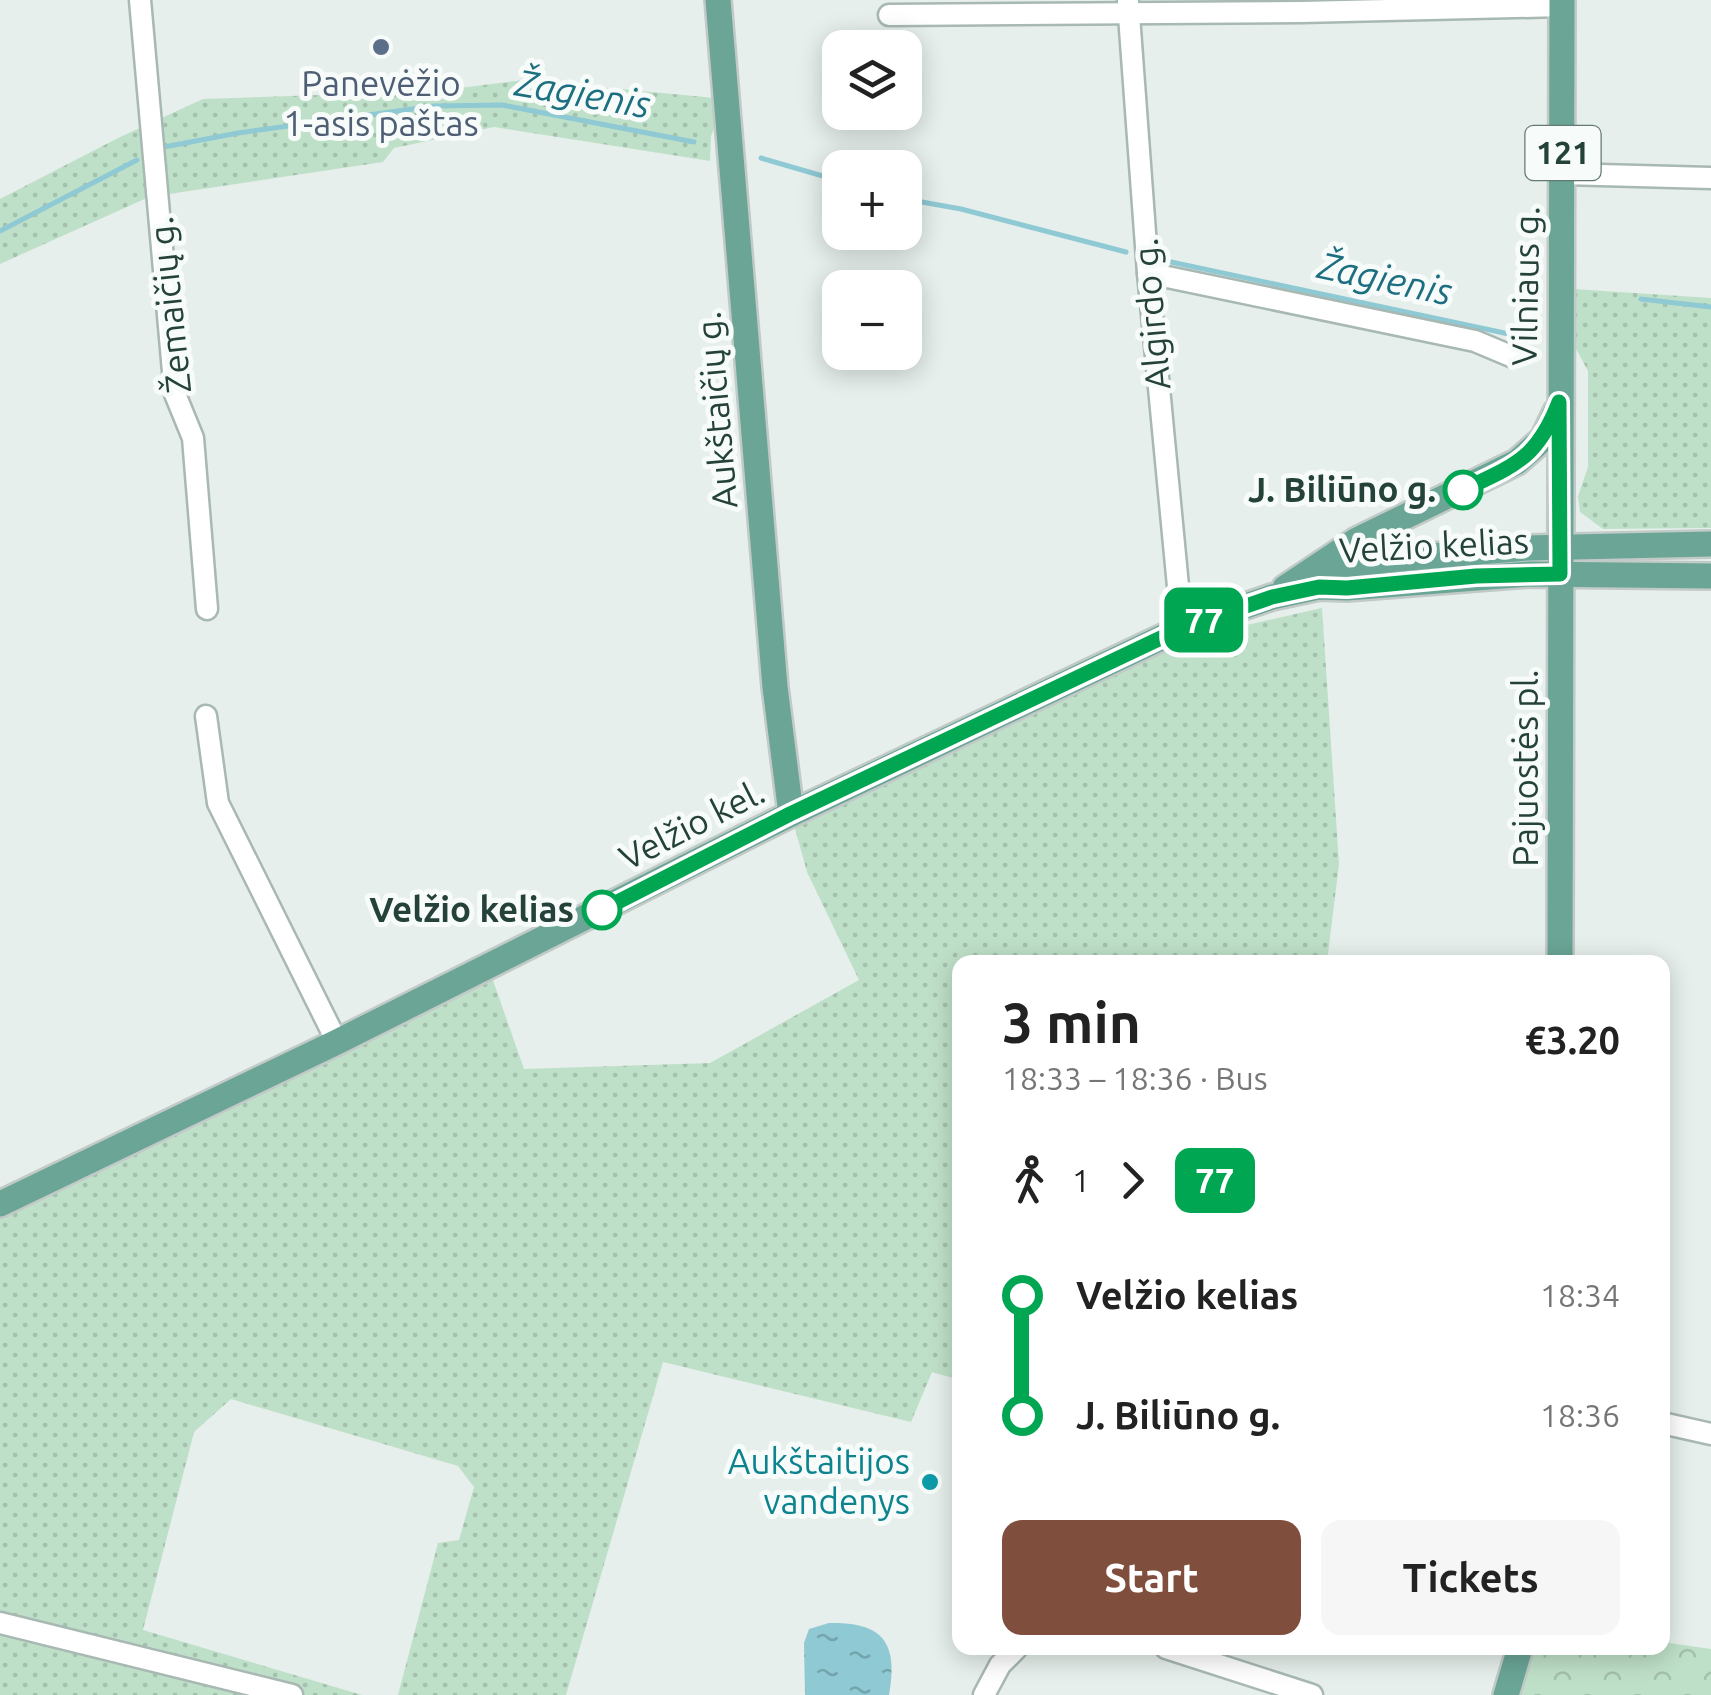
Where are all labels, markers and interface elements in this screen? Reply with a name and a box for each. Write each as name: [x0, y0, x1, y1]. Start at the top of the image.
map controls: [822, 30, 922, 370]
button: layers: [822, 30, 922, 130]
marker: Panevėžio 1-asis paštas: [370, 36, 392, 58]
water label: Žagienis: [511, 60, 654, 126]
place label: Panevėžio 1-asis paštas: [283, 63, 479, 143]
road number: 121: [1526, 126, 1600, 180]
button: +: [822, 150, 922, 250]
street label: Vilniaus g.: [1504, 206, 1546, 366]
street label: Žemaičių g.: [139, 215, 198, 395]
street label: Algirdo g.: [1124, 237, 1178, 391]
water label: Žagienis: [1313, 243, 1456, 313]
button: −: [822, 270, 922, 370]
street label: Aukštaičių g.: [687, 310, 745, 510]
place label: J. Biliūno g.: [1248, 469, 1436, 509]
marker: J. Biliūno g.: [1444, 471, 1482, 509]
street label: Velžio kelias: [1338, 520, 1530, 570]
line badge: 77: [1159, 588, 1249, 652]
text: 77: [1184, 600, 1224, 640]
street label: Pajuostės pl.: [1505, 669, 1545, 867]
street label: Velžio kel.: [613, 771, 771, 878]
place label: Velžio kelias: [369, 889, 574, 929]
marker: Velžio kelias: [583, 891, 621, 929]
text: 3 min: [1002, 992, 1141, 1053]
text: €3.20: [1525, 1019, 1620, 1061]
text: 18:33 – 18:36 · Bus: [1002, 1060, 1268, 1096]
icon: walk: [1002, 1153, 1057, 1208]
icon: forward: [1105, 1153, 1160, 1208]
text: 77: [1195, 1160, 1235, 1200]
text: 1: [1072, 1162, 1090, 1198]
text: Velžio kelias: [1076, 1274, 1298, 1316]
text: 18:34: [1540, 1277, 1620, 1313]
text: J. Biliūno g.: [1076, 1394, 1280, 1436]
text: 18:36: [1540, 1397, 1620, 1433]
place label: Aukštaitijos vandenys: [728, 1441, 910, 1521]
marker: Aukštaitijos vandenys: [919, 1471, 941, 1493]
button: Start: [1002, 1520, 1301, 1635]
button: Tickets: [1321, 1520, 1620, 1635]

